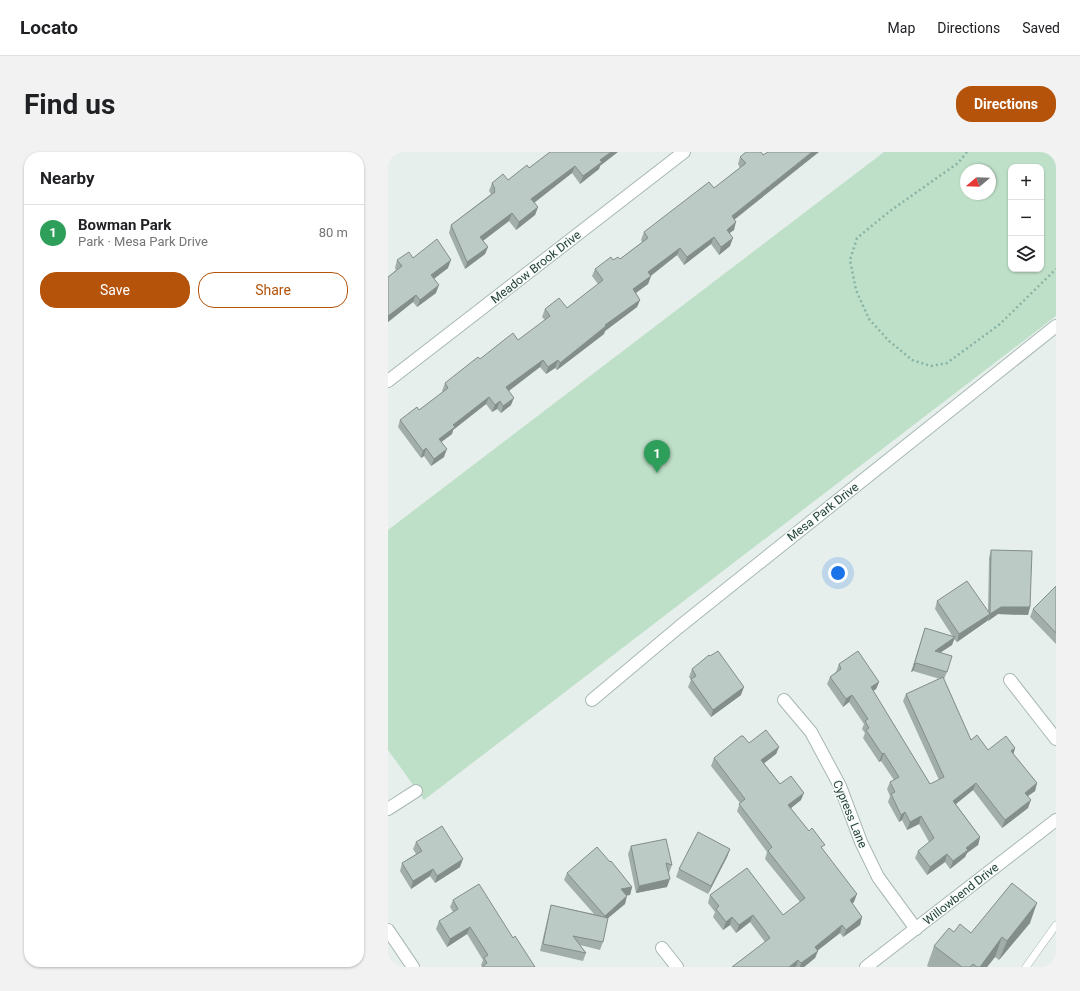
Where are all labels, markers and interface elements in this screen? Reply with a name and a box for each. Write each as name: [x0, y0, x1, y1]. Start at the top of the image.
text: Locato: [20, 16, 78, 39]
text: Map: [888, 20, 915, 36]
text: Directions: [937, 20, 1000, 36]
text: Saved: [1022, 20, 1060, 36]
button: Directions: [956, 86, 1056, 122]
text: Find us: [24, 88, 115, 121]
north arrow: [960, 164, 996, 200]
map controls: [1008, 164, 1044, 272]
button: +: [1008, 164, 1044, 200]
text: Nearby: [40, 168, 95, 188]
button: −: [1008, 200, 1044, 236]
text: Bowman Park: [78, 216, 171, 234]
text: 1: [49, 225, 57, 240]
text: 80 m: [319, 225, 348, 240]
street label: Meadow Brook Drive: [488, 228, 584, 306]
text: Park · Mesa Park Drive: [78, 234, 208, 249]
button: layers: [1008, 236, 1044, 272]
button: Save: [40, 272, 190, 308]
button: Share: [198, 272, 348, 308]
pin: 1: [644, 440, 670, 473]
street label: Mesa Park Drive: [785, 480, 861, 544]
your location: [828, 563, 848, 583]
street label: Cypress Lane: [830, 778, 870, 850]
street label: Willowbend Drive: [921, 860, 1001, 928]

